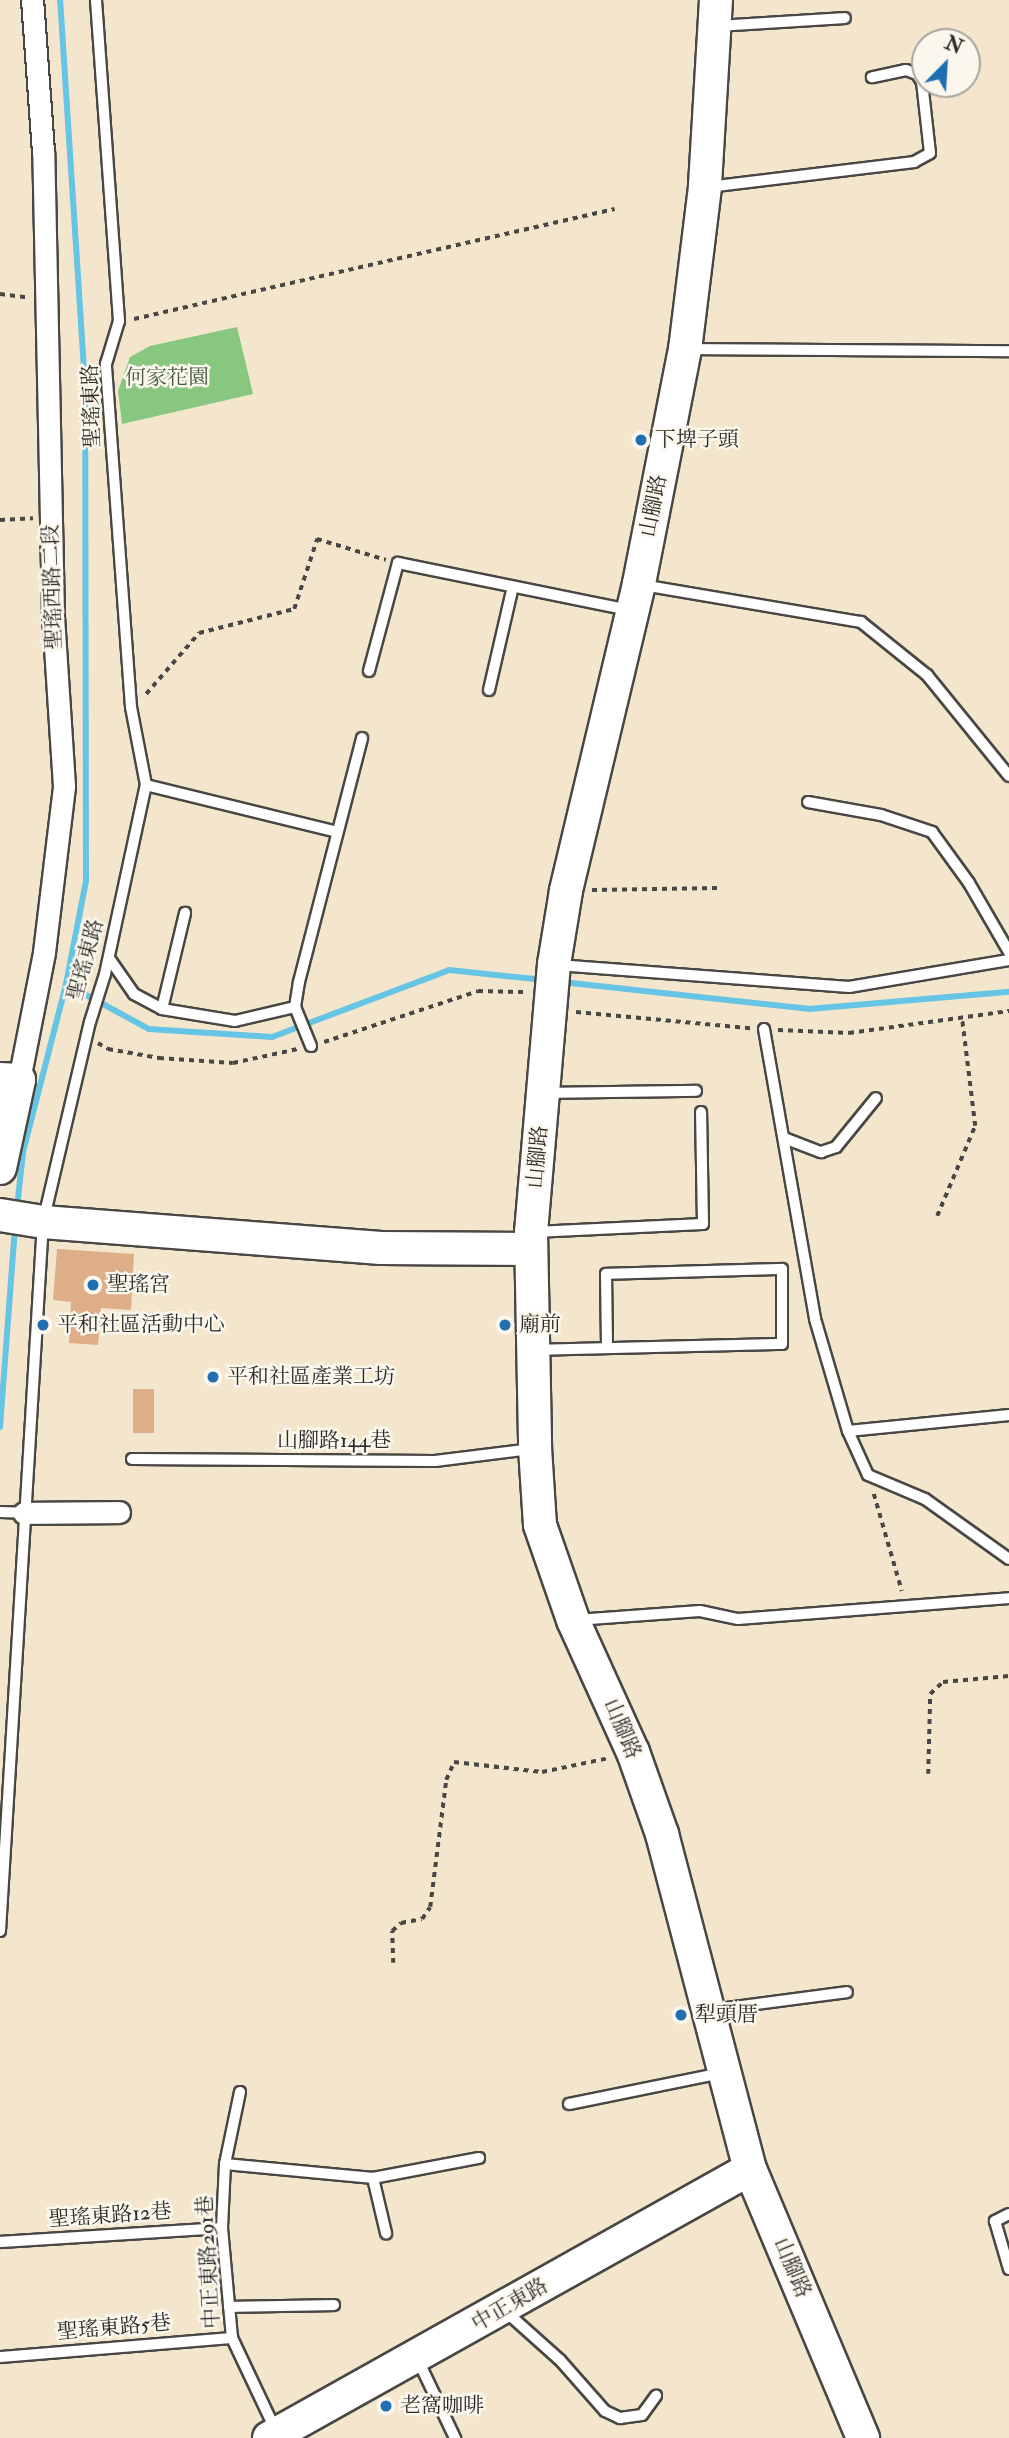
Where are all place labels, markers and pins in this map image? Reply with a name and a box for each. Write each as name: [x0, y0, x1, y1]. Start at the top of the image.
place label: 下埤子頭: [655, 427, 739, 453]
marker: 下埤子頭: [633, 432, 649, 448]
place label: 聖瑤宮: [107, 1272, 170, 1298]
marker: 聖瑤宮: [85, 1277, 101, 1293]
place label: 平和社區活動中心: [57, 1312, 225, 1338]
place label: 廟前: [519, 1312, 561, 1338]
marker: 平和社區活動中心: [35, 1317, 51, 1333]
marker: 廟前: [497, 1317, 513, 1333]
place label: 平和社區產業工坊: [227, 1364, 395, 1390]
marker: 平和社區產業工坊: [205, 1369, 221, 1385]
place label: 犁頭厝: [695, 2002, 758, 2028]
marker: 犁頭厝: [673, 2007, 689, 2023]
place label: 老窩咖啡: [400, 2393, 484, 2419]
marker: 老窩咖啡: [378, 2398, 394, 2414]

